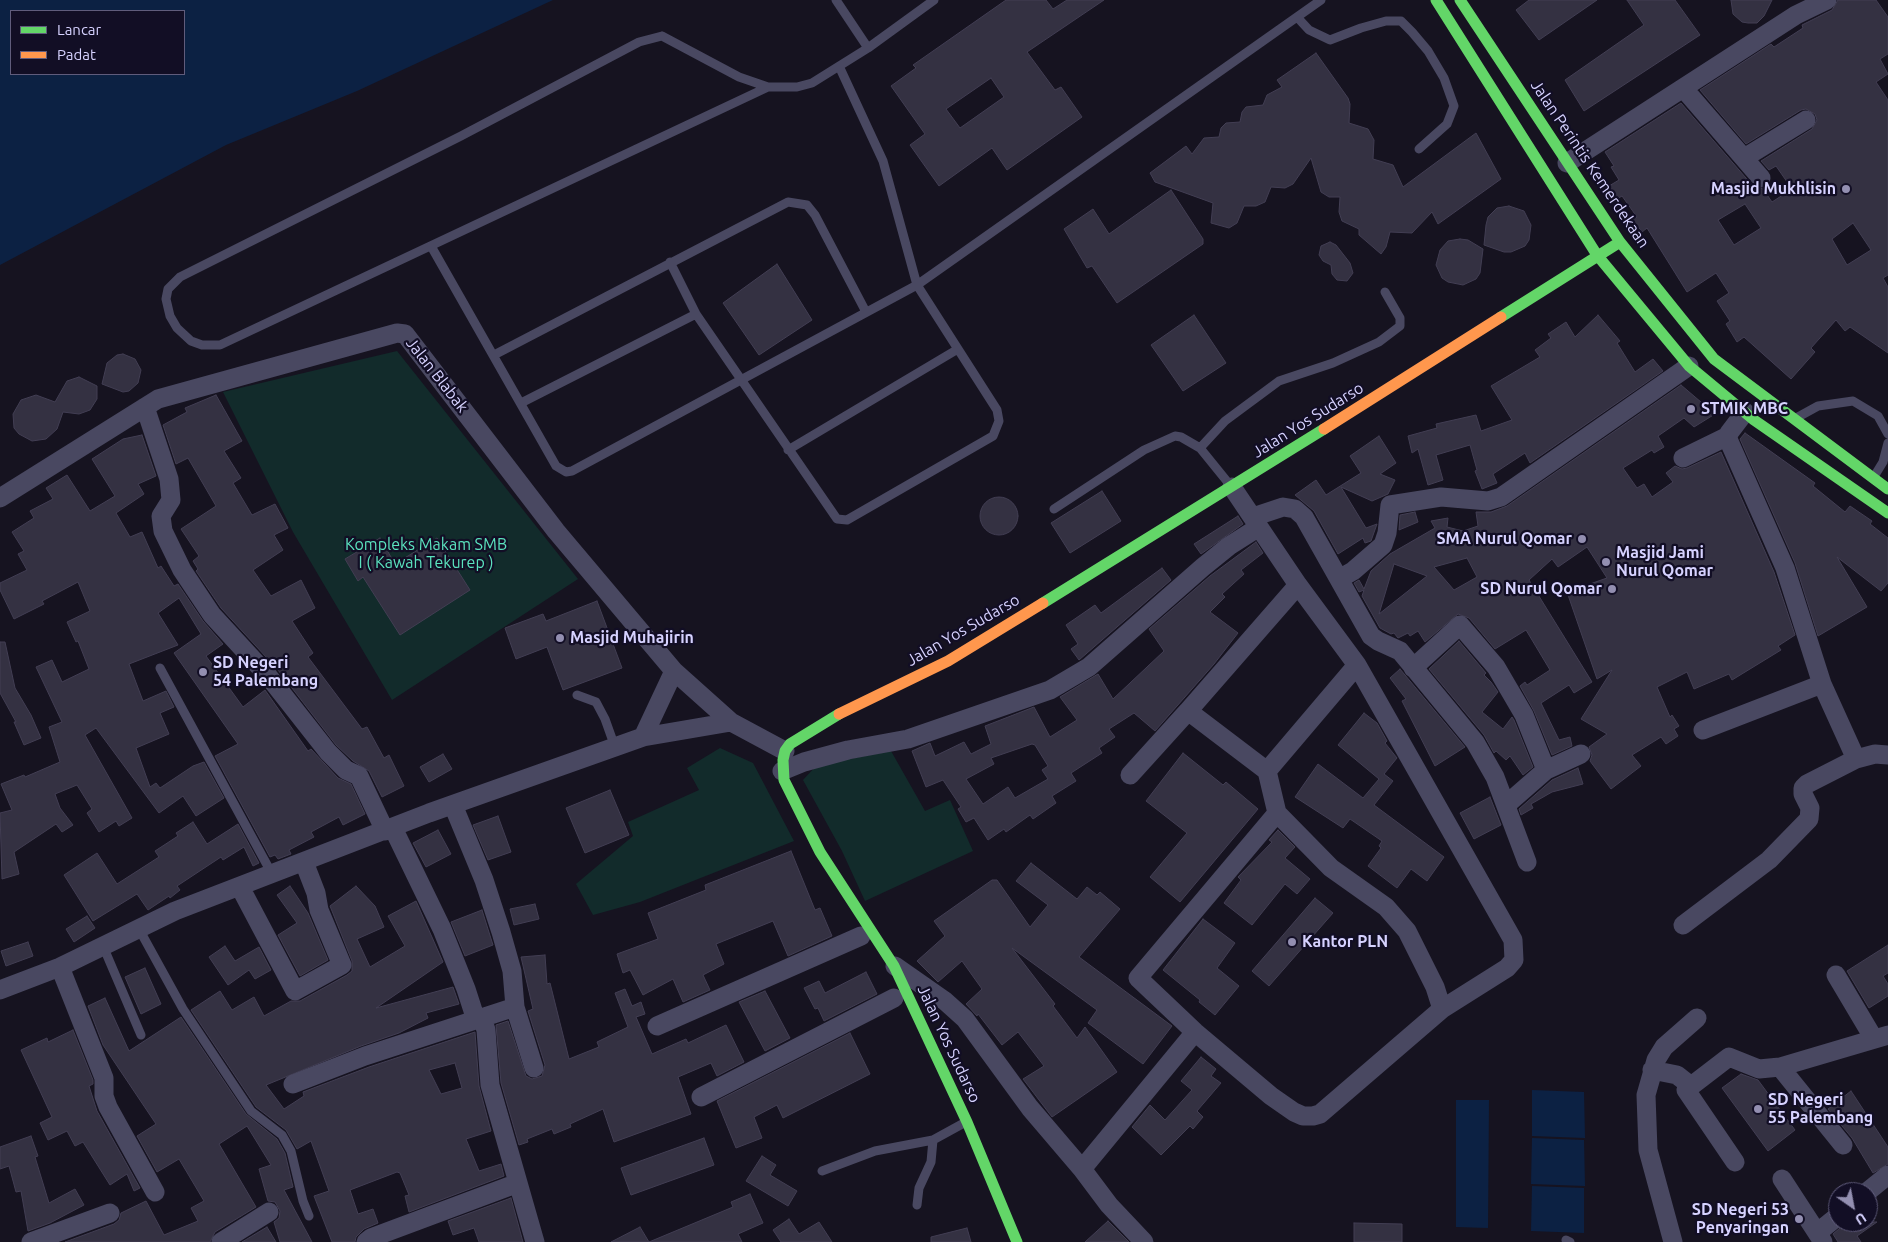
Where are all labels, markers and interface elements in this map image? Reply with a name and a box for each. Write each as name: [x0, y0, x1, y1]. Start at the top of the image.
legend: [10, 10, 185, 75]
text: Lancar: [57, 21, 101, 38]
text: Padat: [57, 46, 96, 63]
street label: Jalan Perintis Kemerdekaan: [1527, 76, 1653, 252]
place label: Masjid Mukhlisin: [1711, 179, 1836, 199]
marker: Masjid Mukhlisin: [1840, 183, 1852, 195]
street label: Jalan Blabak: [402, 334, 472, 416]
street label: Jalan Yos Sudarso: [1249, 378, 1367, 462]
place label: STMIK MBC: [1701, 399, 1788, 419]
marker: STMIK MBC: [1685, 403, 1697, 415]
place label: SMA Nurul Qomar: [1436, 529, 1572, 549]
marker: SMA Nurul Qomar: [1576, 533, 1588, 545]
park label: Kompleks Makam SMB I ( Kawah Tekurep ): [345, 535, 507, 573]
place label: Masjid Jami Nurul Qomar: [1616, 543, 1713, 581]
marker: Masjid Jami Nurul Qomar: [1600, 556, 1612, 568]
place label: SD Nurul Qomar: [1480, 579, 1602, 599]
marker: SD Nurul Qomar: [1606, 583, 1618, 595]
street label: Jalan Yos Sudarso: [903, 590, 1023, 670]
place label: Masjid Muhajirin: [570, 628, 694, 648]
marker: Masjid Muhajirin: [554, 632, 566, 644]
place label: SD Negeri 54 Palembang: [213, 653, 318, 691]
marker: SD Negeri 54 Palembang: [197, 666, 209, 678]
place label: Kantor PLN: [1302, 932, 1388, 952]
marker: Kantor PLN: [1286, 936, 1298, 948]
street label: Jalan Yos Sudarso: [913, 982, 985, 1106]
place label: SD Negeri 55 Palembang: [1768, 1090, 1873, 1128]
marker: SD Negeri 55 Palembang: [1752, 1103, 1764, 1115]
north arrow: [1828, 1182, 1878, 1232]
place label: SD Negeri 53 Penyaringan: [1692, 1200, 1789, 1238]
text: U: [1852, 1209, 1869, 1228]
marker: SD Negeri 53 Penyaringan: [1793, 1213, 1805, 1225]

